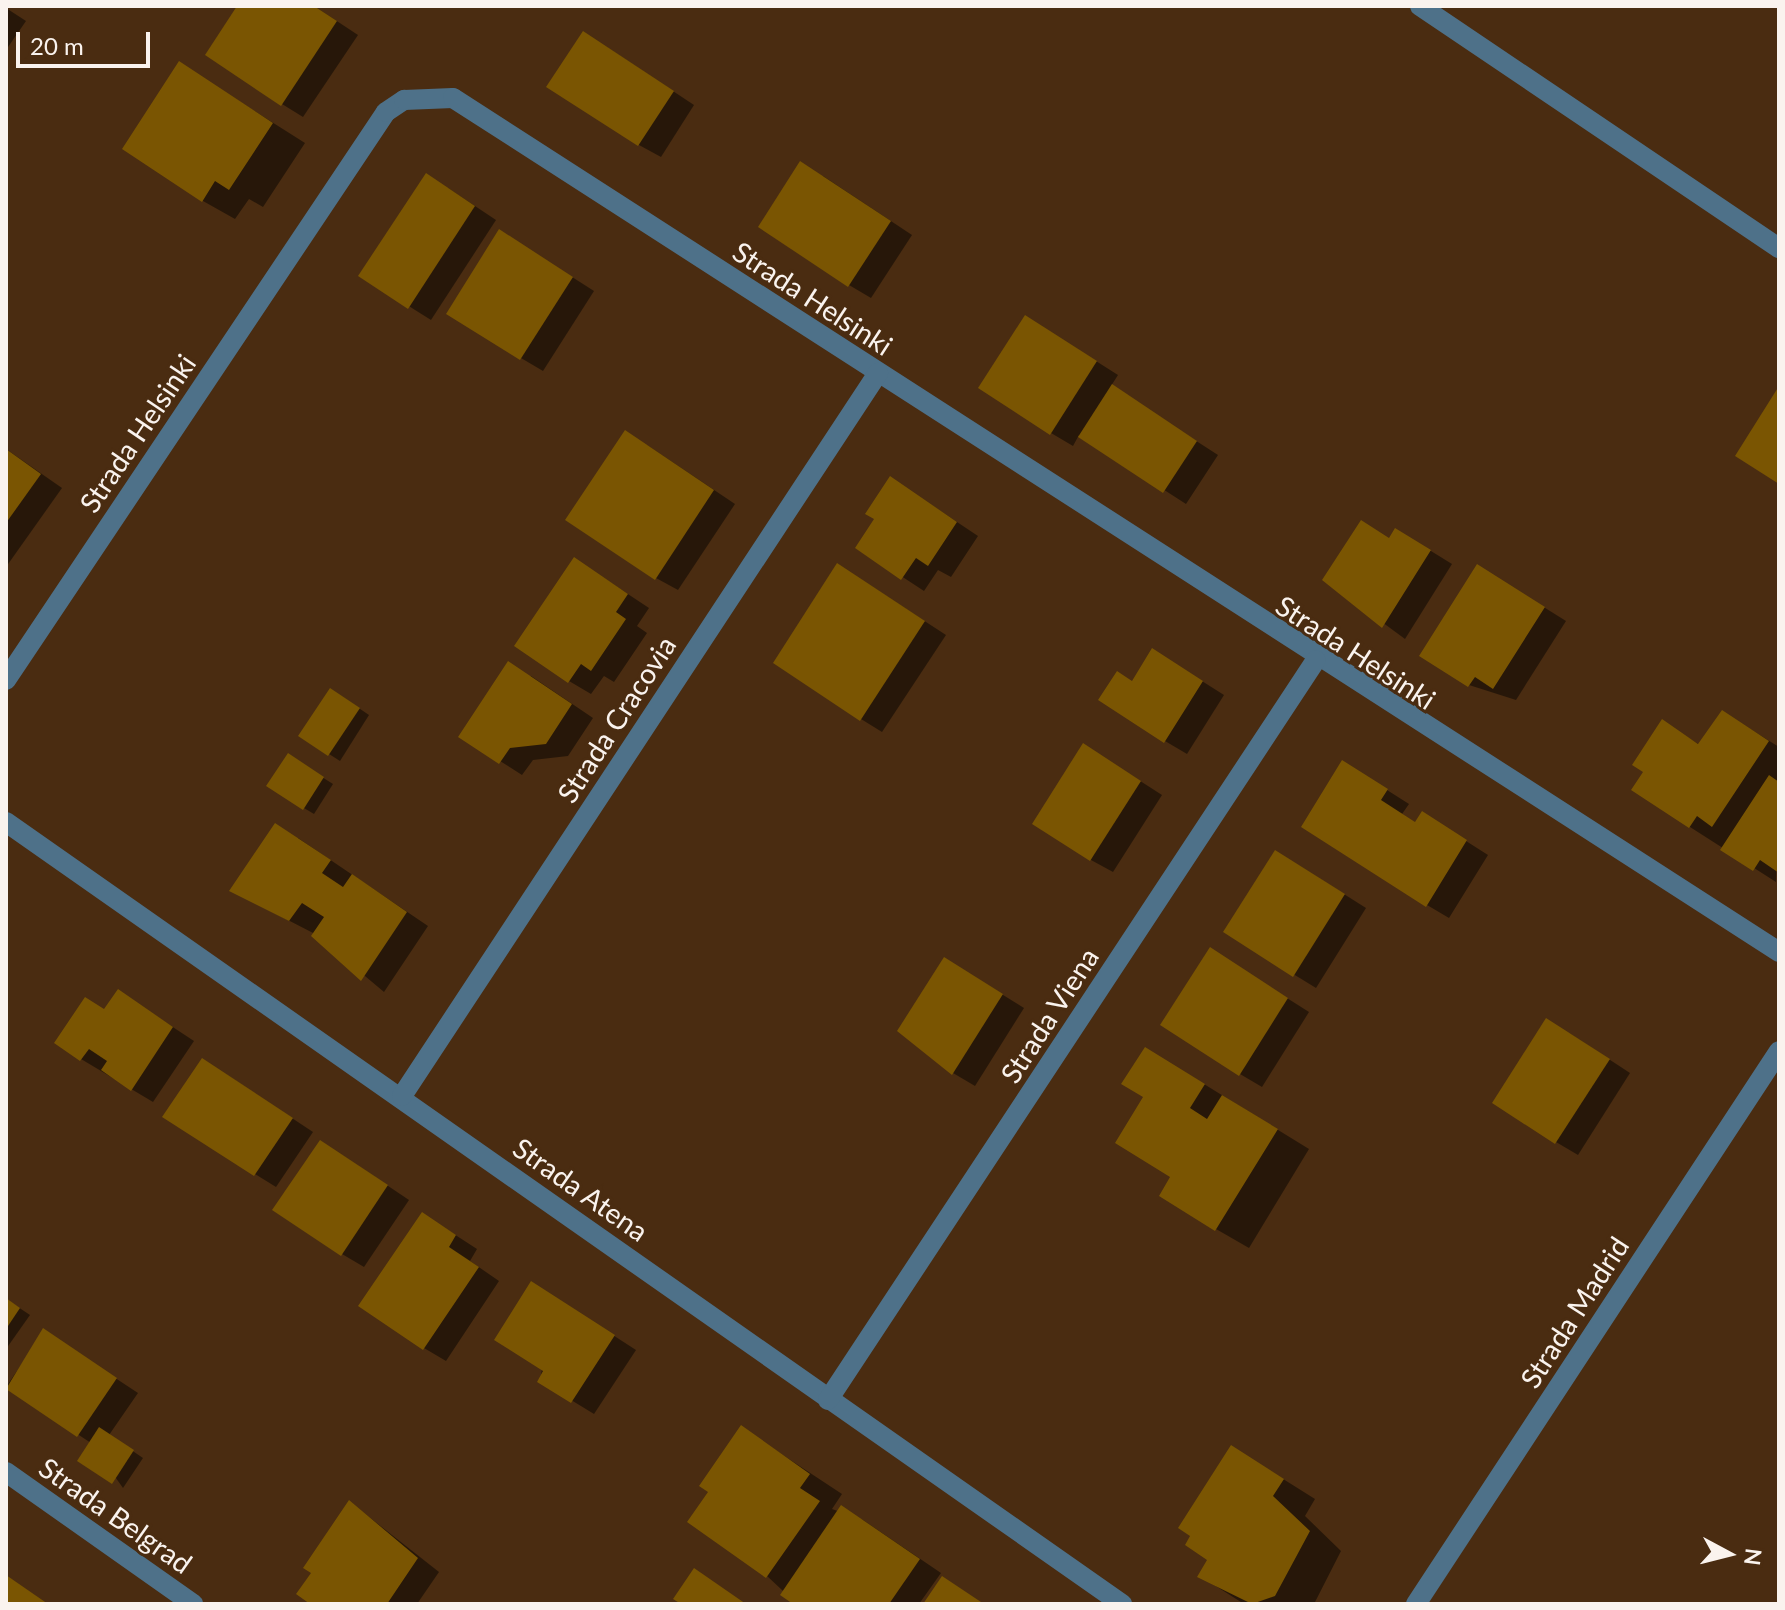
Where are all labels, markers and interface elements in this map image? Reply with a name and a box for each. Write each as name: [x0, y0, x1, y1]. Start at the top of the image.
scale bar: [20, 16, 154, 66]
text: 20 m: [30, 31, 84, 60]
street label: Strada Helsinki: [727, 234, 899, 362]
street label: Strada Helsinki: [72, 348, 202, 518]
street label: Strada Helsinki: [1270, 588, 1442, 716]
street label: Strada Cracovia: [550, 630, 682, 808]
street label: Strada Viena: [993, 941, 1105, 1089]
street label: Strada Atena: [507, 1130, 655, 1248]
street label: Strada Madrid: [1513, 1230, 1635, 1394]
street label: Strada Belgrad: [33, 1450, 199, 1580]
north arrow: [1689, 1514, 1769, 1594]
text: N: [1739, 1547, 1768, 1567]

